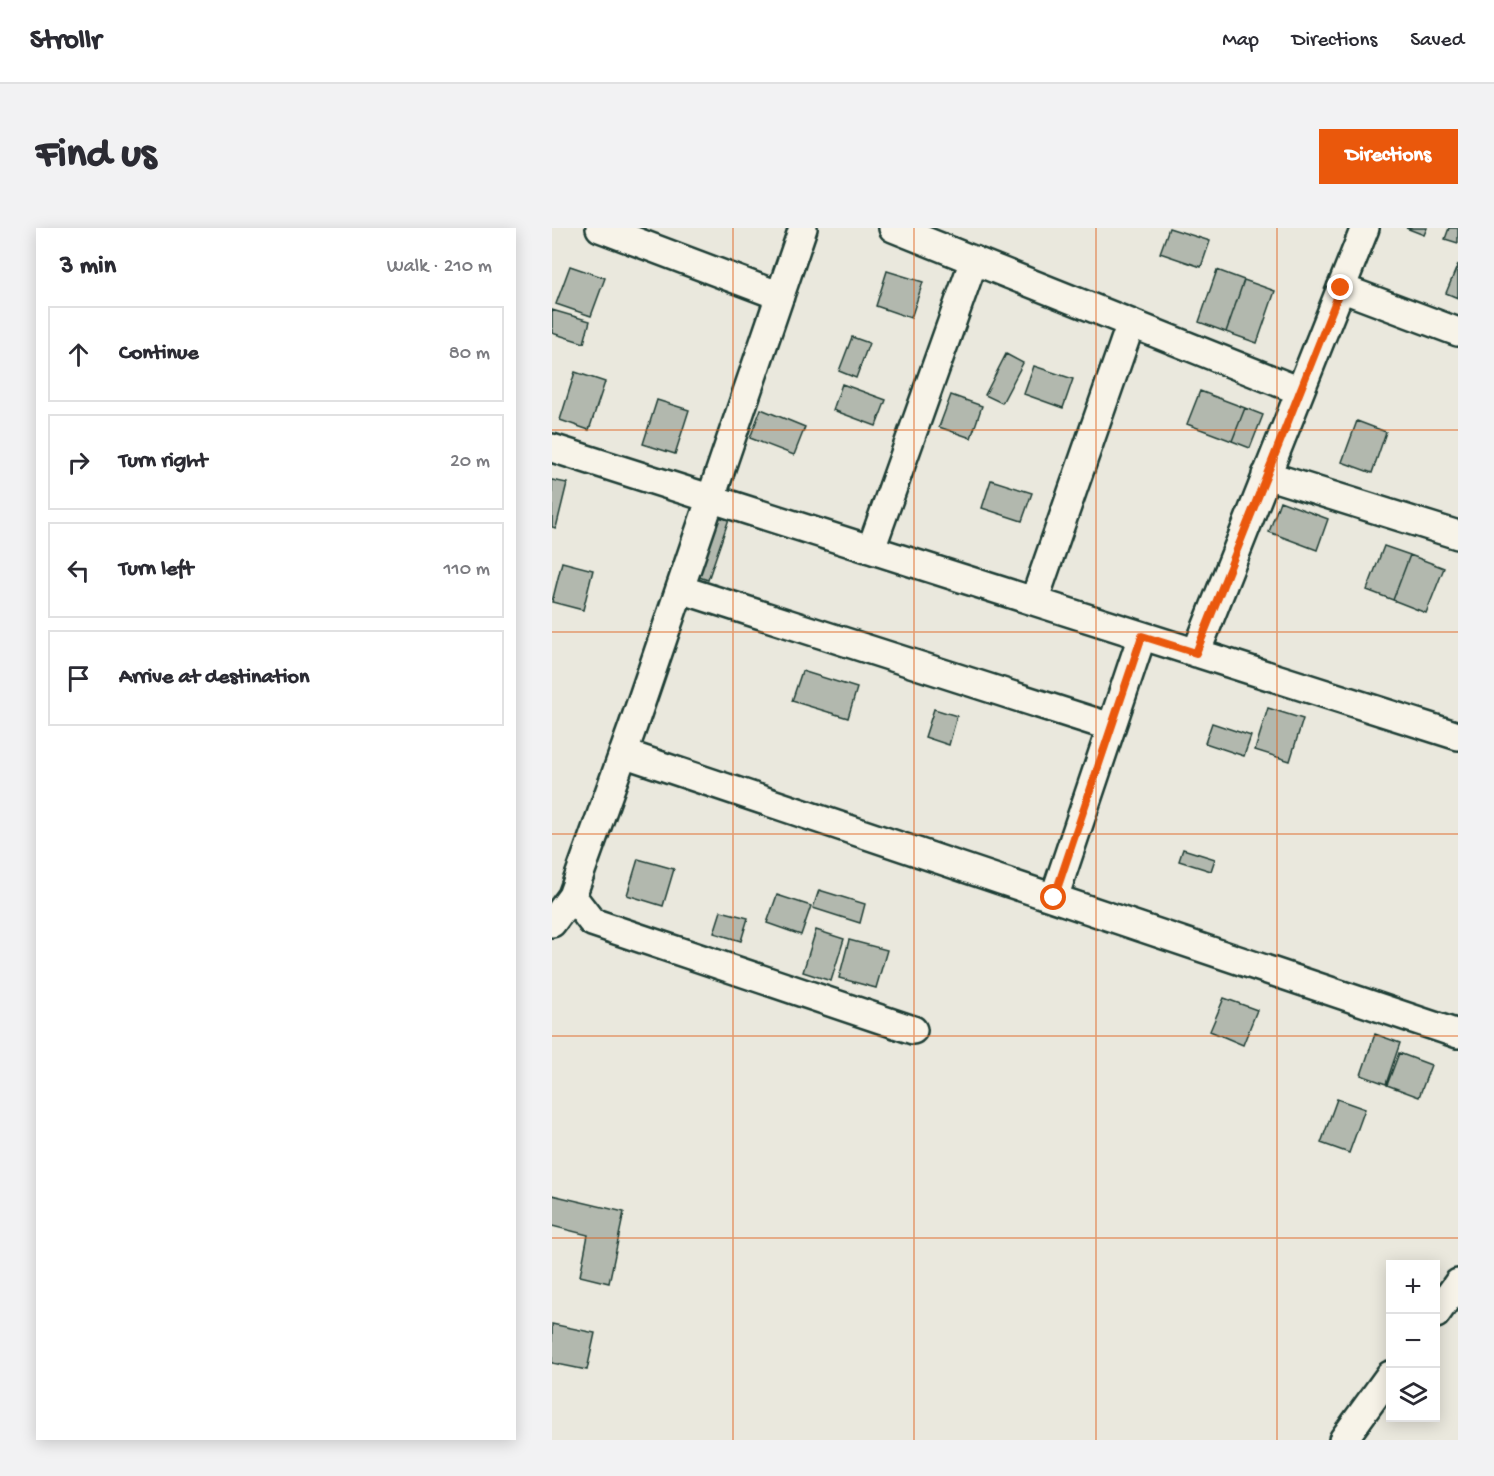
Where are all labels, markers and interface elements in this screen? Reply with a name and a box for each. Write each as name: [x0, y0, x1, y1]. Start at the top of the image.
text: Strollr: [30, 25, 101, 58]
text: Map: [1222, 29, 1259, 54]
text: Directions: [1292, 29, 1377, 54]
text: Saved: [1410, 29, 1464, 54]
button: Directions: [1319, 129, 1458, 184]
text: Find us: [36, 132, 156, 181]
text: 3 min: [60, 252, 116, 283]
text: Walk · 210 m: [387, 256, 492, 279]
route end: [1327, 274, 1353, 300]
icon: ahead: [62, 338, 95, 371]
text: Continue: [119, 341, 199, 367]
text: 80 m: [449, 343, 490, 366]
icon: right: [62, 446, 95, 479]
text: Turn right: [119, 449, 207, 475]
text: 20 m: [450, 451, 490, 474]
icon: left: [62, 554, 95, 587]
text: Turn left: [119, 557, 193, 583]
text: 110 m: [444, 559, 490, 582]
icon: arrive: [62, 662, 95, 695]
text: Arrive at destination: [119, 665, 309, 691]
route start: [1040, 884, 1066, 910]
map controls: [1386, 1260, 1440, 1422]
button: +: [1386, 1260, 1440, 1314]
button: −: [1386, 1314, 1440, 1368]
button: layers: [1386, 1368, 1440, 1422]

